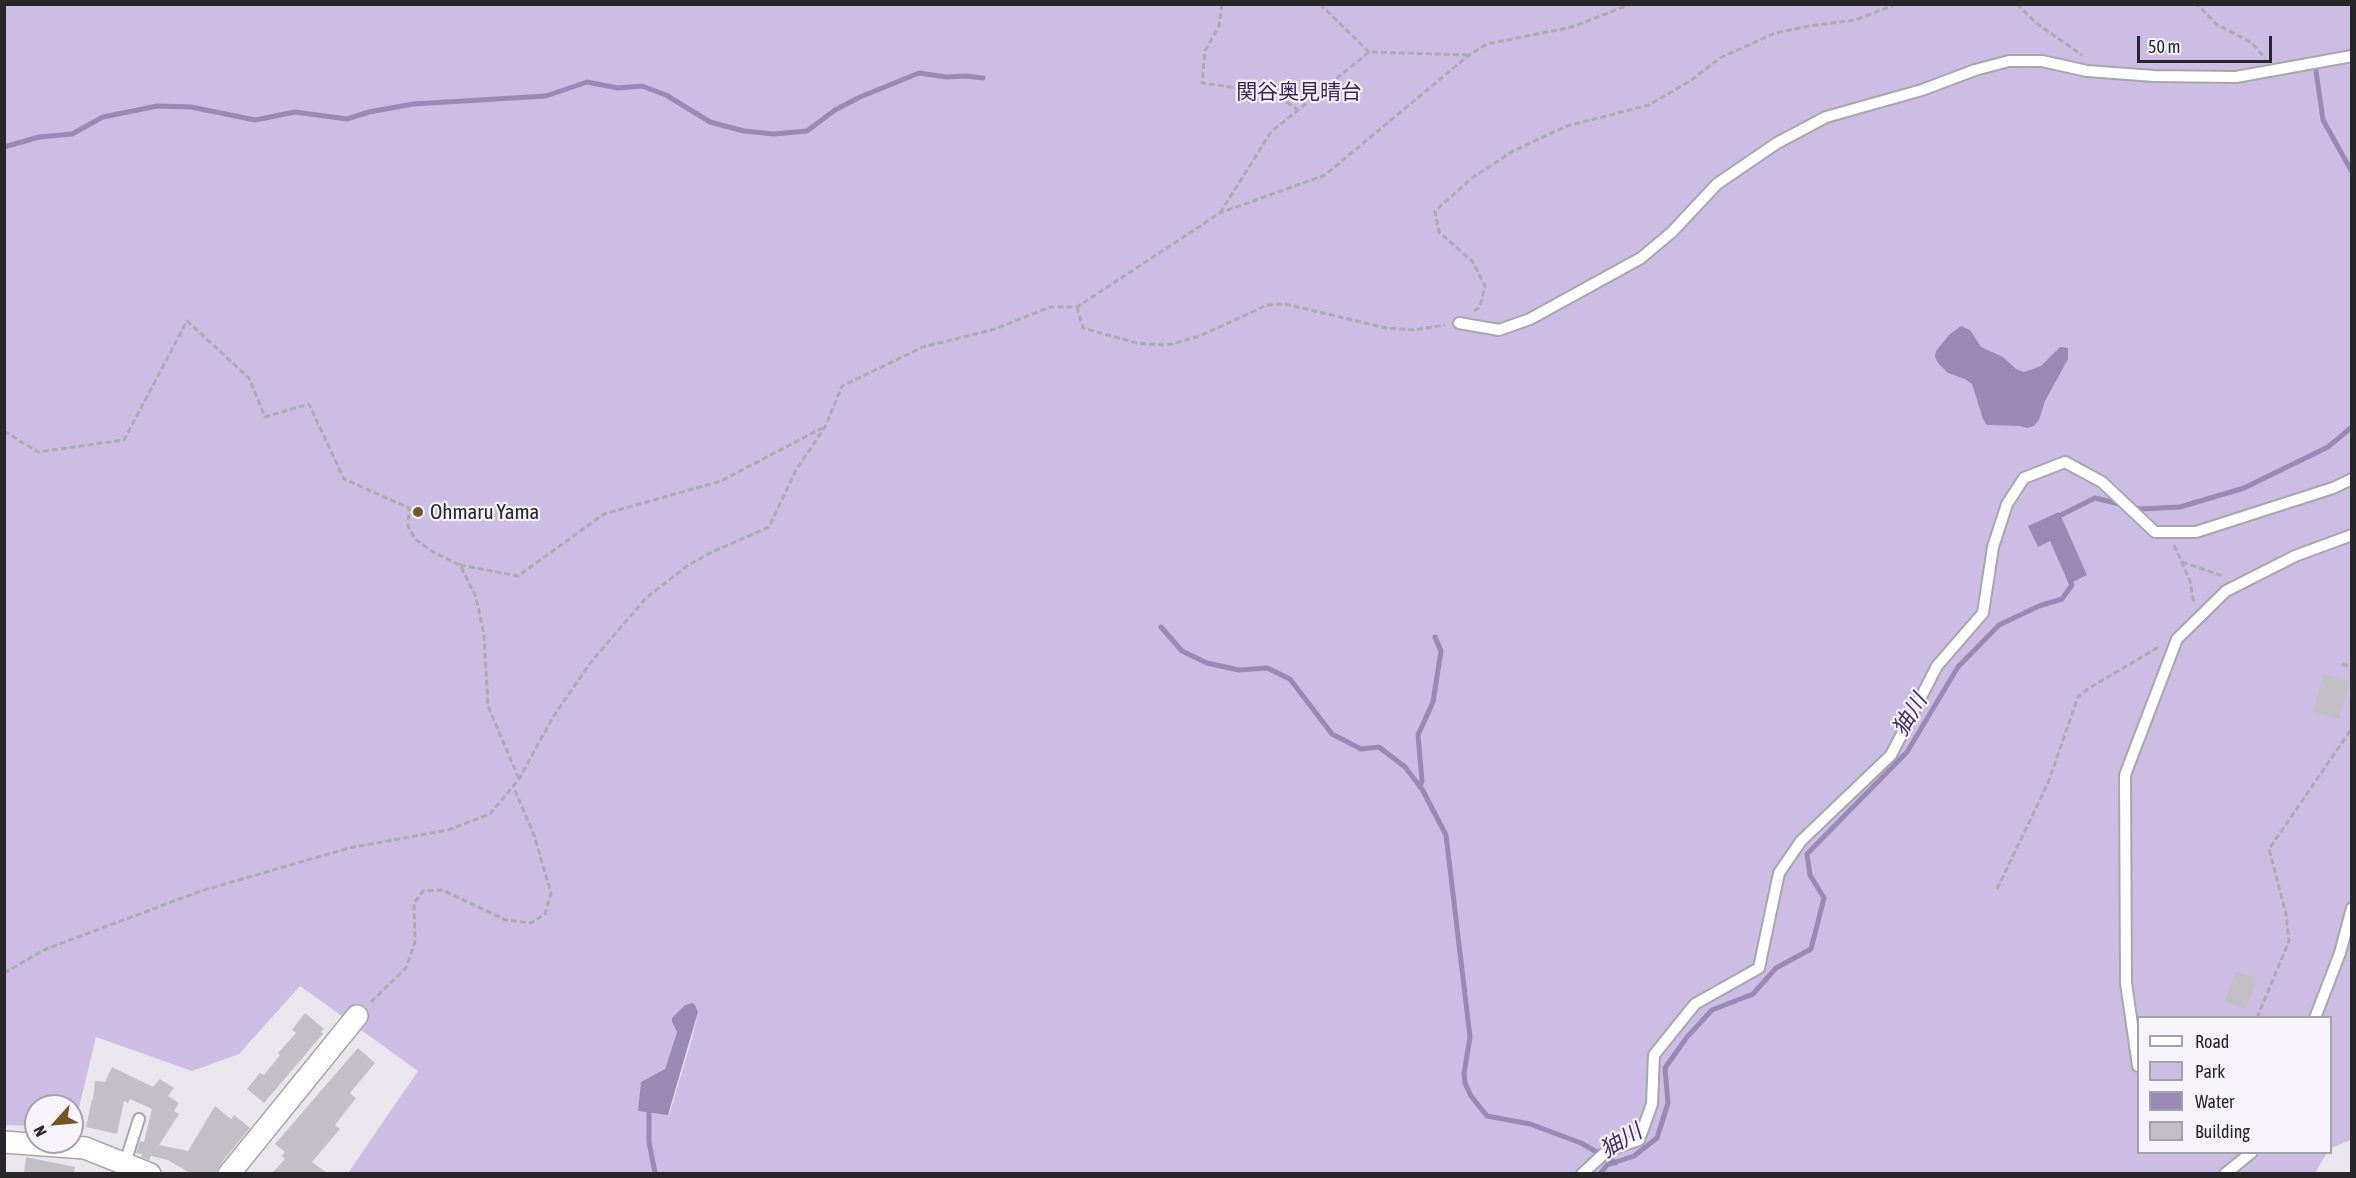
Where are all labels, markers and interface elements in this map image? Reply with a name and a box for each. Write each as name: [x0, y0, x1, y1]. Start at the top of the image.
scale bar: [2140, 24, 2275, 62]
text: 50 m: [2148, 36, 2180, 57]
park label: 関谷奥見晴台: [1236, 79, 1362, 105]
place label: Ohmaru Yama: [430, 499, 539, 525]
marker: Ohmaru Yama: [411, 505, 425, 519]
water label: 㹨川: [1887, 689, 1933, 741]
legend: [2137, 1016, 2332, 1154]
text: Road: [2195, 1031, 2229, 1052]
text: Park: [2195, 1061, 2225, 1082]
text: Water: [2195, 1091, 2234, 1112]
north arrow: [24, 1094, 84, 1154]
water label: 㹨川: [1595, 1118, 1647, 1164]
text: Building: [2195, 1121, 2250, 1142]
text: N: [30, 1123, 50, 1140]

